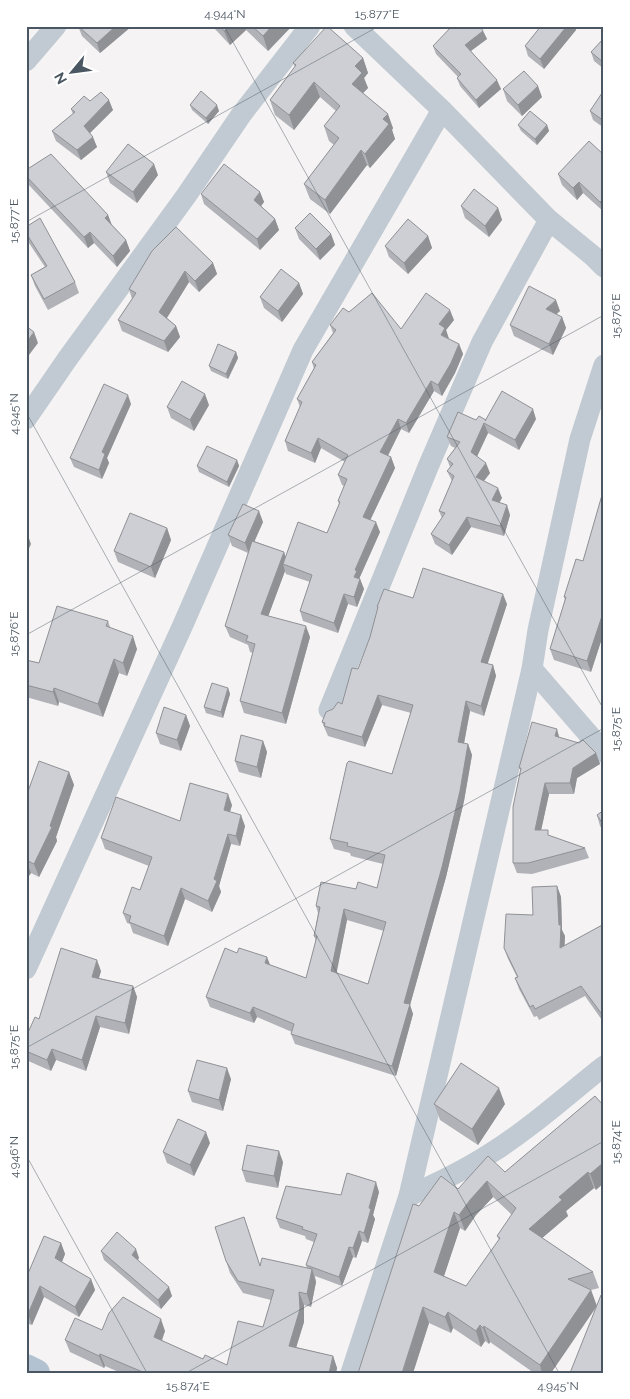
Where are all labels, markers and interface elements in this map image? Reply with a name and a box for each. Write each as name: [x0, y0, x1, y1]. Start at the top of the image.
text: 4.944°N: [204, 7, 246, 21]
text: 15.877°E: [355, 7, 399, 21]
north arrow: [48, 48, 98, 98]
text: N: [51, 70, 70, 87]
text: 15.877°E: [7, 199, 21, 243]
text: 15.876°E: [609, 293, 623, 339]
text: 4.945°N: [7, 393, 21, 435]
text: 15.876°E: [7, 611, 21, 657]
text: 15.875°E: [609, 707, 623, 751]
text: 15.875°E: [7, 1025, 21, 1069]
text: 15.874°E: [609, 1120, 623, 1164]
text: 4.946°N: [7, 1136, 21, 1178]
text: 15.874°E: [166, 1379, 210, 1393]
text: 4.945°N: [537, 1379, 579, 1393]

